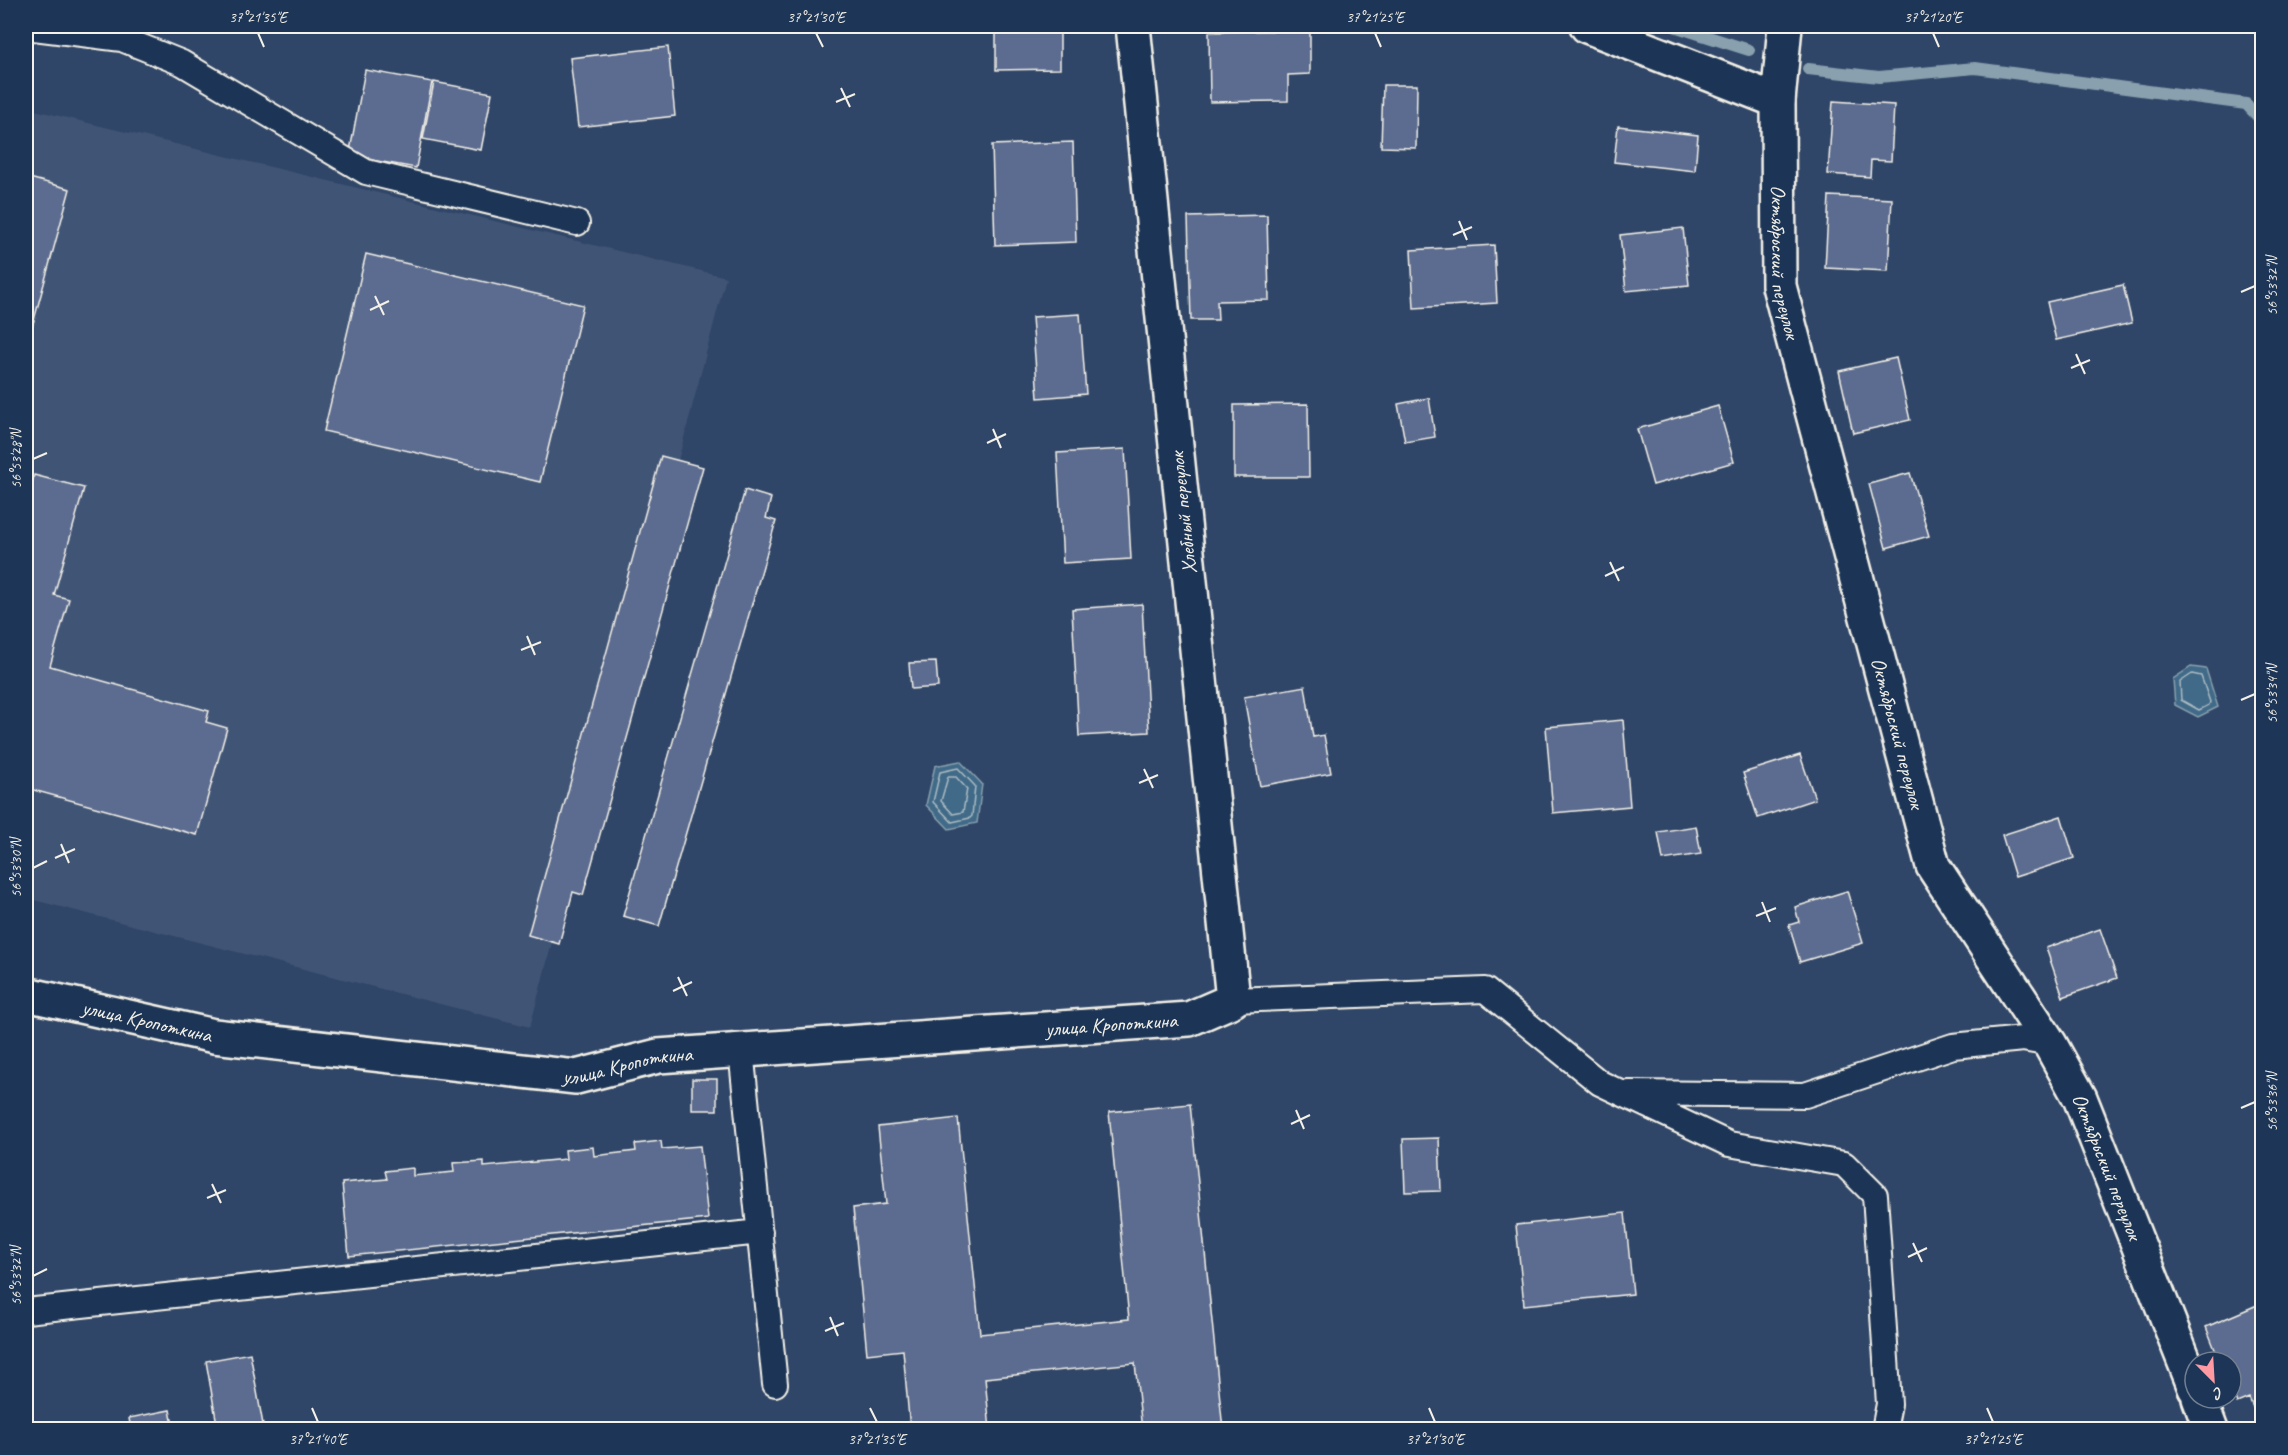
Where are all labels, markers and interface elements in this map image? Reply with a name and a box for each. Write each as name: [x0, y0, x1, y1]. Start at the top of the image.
text: 37°21'35"E: [229, 8, 289, 27]
text: 37°21'30"E: [787, 8, 847, 27]
text: 37°21'25"E: [1346, 8, 1406, 27]
text: 37°21'20"E: [1904, 8, 1964, 27]
street label: Октябрьский переулок: [1765, 185, 1806, 344]
text: 56°53'32"N: [2263, 253, 2282, 316]
text: 56°53'28"N: [7, 426, 26, 489]
street label: Хлебный переулок: [1163, 448, 1202, 575]
street label: Октябрьский переулок: [1865, 655, 1931, 814]
text: 56°53'34"N: [2263, 661, 2282, 724]
text: 56°53'30"N: [7, 835, 26, 898]
street label: улица Кропоткина: [78, 994, 216, 1049]
street label: улица Кропоткина: [1042, 1007, 1180, 1042]
street label: улица Кропоткина: [560, 1041, 695, 1090]
text: 56°53'36"N: [2263, 1069, 2282, 1132]
street label: Октябрьский переулок: [2066, 1090, 2149, 1246]
text: 56°53'32"N: [7, 1243, 26, 1306]
north arrow: [2183, 1350, 2243, 1410]
text: С: [2209, 1382, 2226, 1404]
text: 37°21'40"E: [289, 1430, 349, 1449]
text: 37°21'35"E: [848, 1430, 908, 1449]
text: 37°21'30"E: [1406, 1430, 1466, 1449]
text: 37°21'25"E: [1964, 1430, 2024, 1449]

